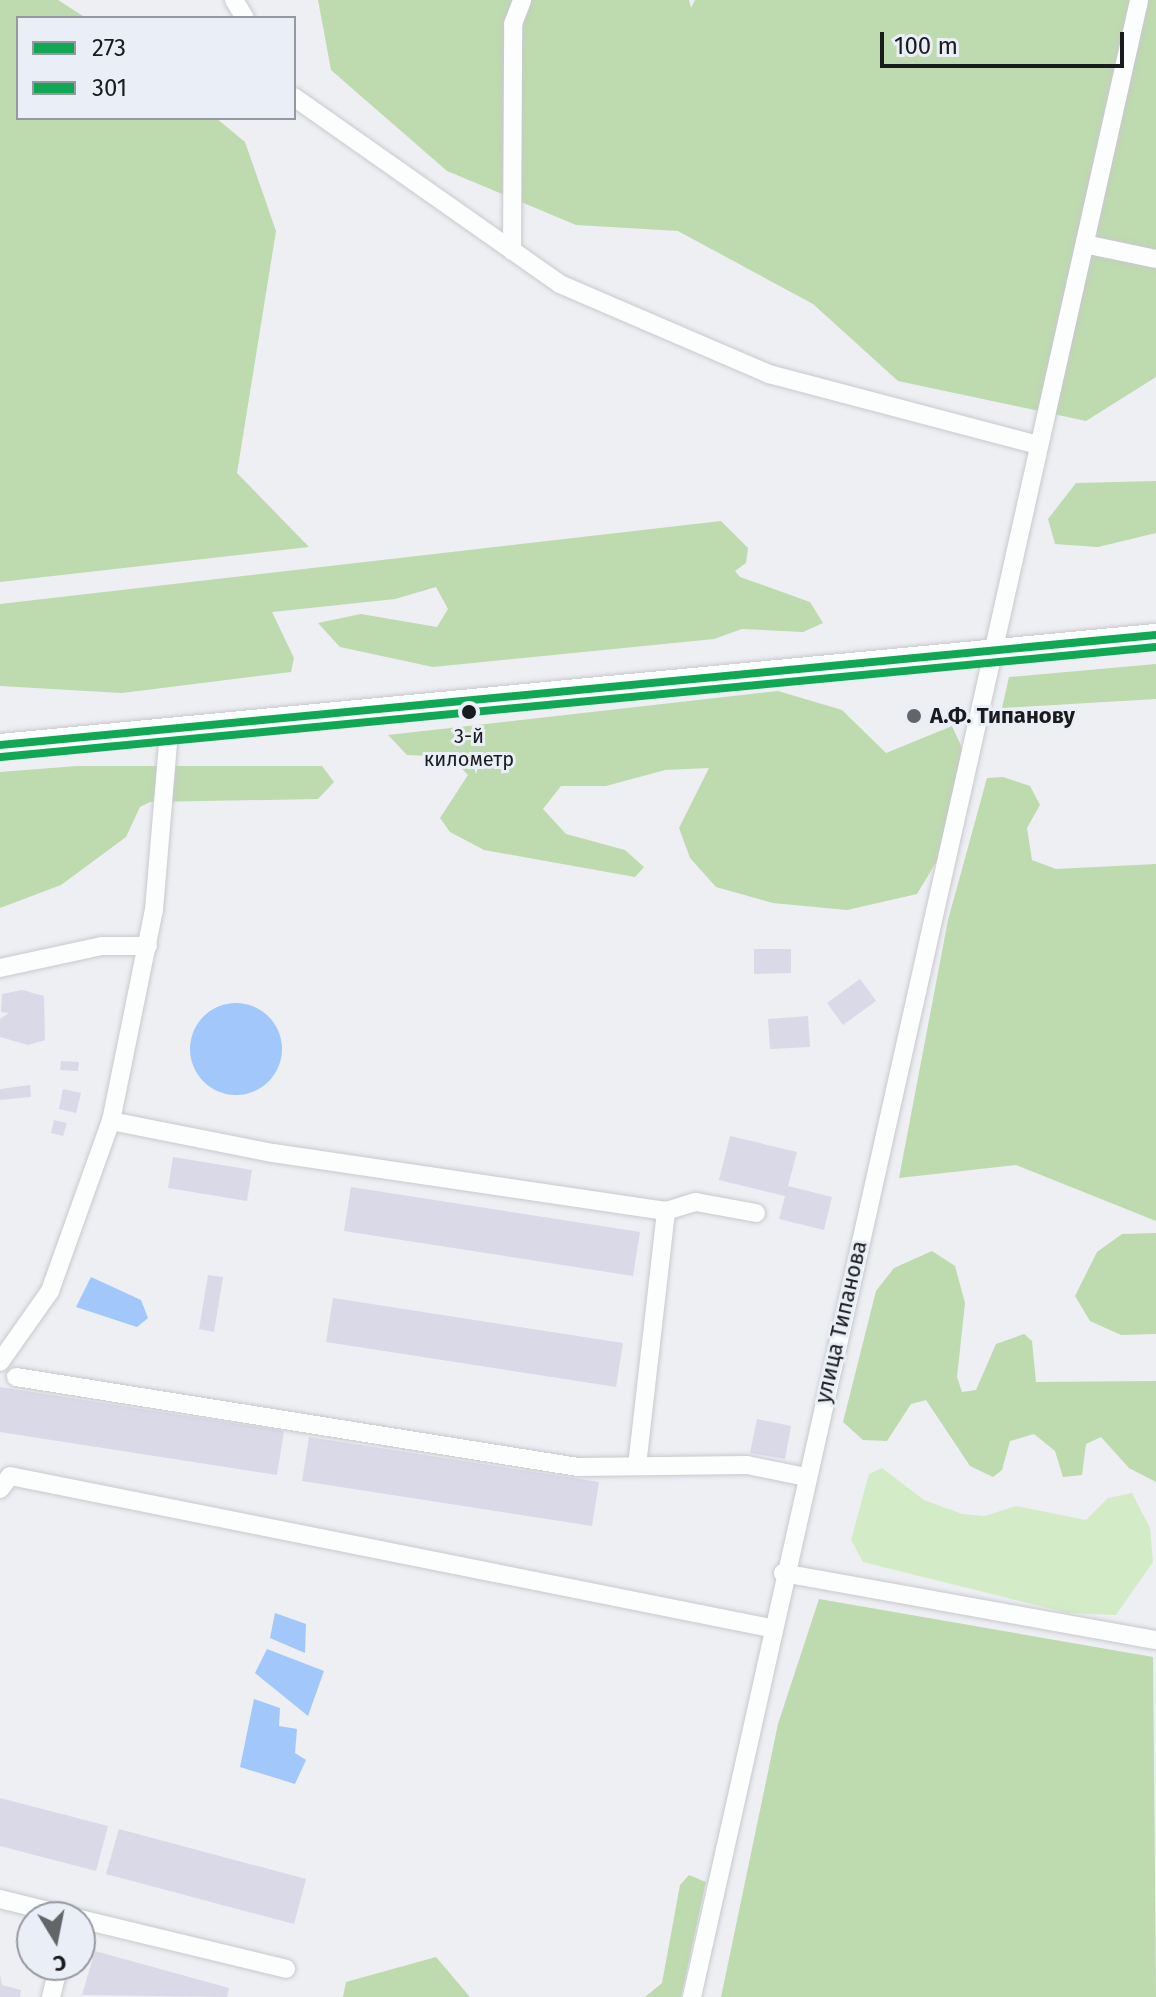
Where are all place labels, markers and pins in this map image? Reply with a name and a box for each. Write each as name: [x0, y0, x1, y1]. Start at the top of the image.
place label: А.Ф. Типанову: [930, 703, 1075, 729]
marker: 3-й километр: [461, 704, 477, 720]
marker: А.Ф. Типанову: [905, 707, 923, 725]
place label: 3-й километр: [424, 724, 514, 771]

